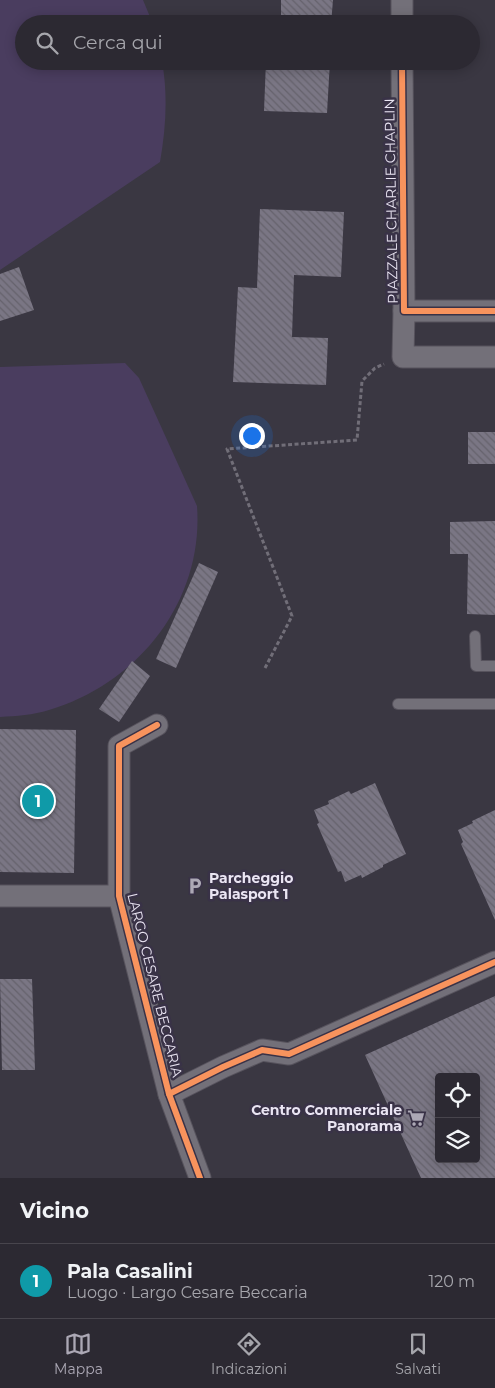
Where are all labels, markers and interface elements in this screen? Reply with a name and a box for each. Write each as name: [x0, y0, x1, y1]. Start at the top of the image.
search box: [15, 15, 480, 70]
icon: search: [33, 29, 61, 57]
text: Cerca qui: [73, 31, 163, 54]
street label: PIAZZALE CHARLIE CHAPLIN: [380, 98, 402, 304]
your location: [239, 423, 265, 449]
pin: 1: [22, 782, 54, 820]
place label: Parcheggio Palasport 1: [209, 869, 293, 903]
parking icon: Parcheggio Palasport 1: [185, 876, 205, 896]
street label: LARGO CESARE BECCARIA: [123, 891, 187, 1080]
map controls: [435, 1073, 480, 1163]
button: locate: [435, 1073, 480, 1118]
place label: Centro Commerciale Panorama: [251, 1101, 402, 1135]
supermarket icon: Centro Commerciale Panorama: [406, 1108, 426, 1128]
button: layers: [435, 1118, 480, 1163]
text: Vicino: [20, 1198, 89, 1223]
text: Pala Casalini: [67, 1260, 193, 1283]
text: 1: [33, 1272, 39, 1291]
text: 120 m: [428, 1272, 475, 1291]
text: Luogo · Largo Cesare Beccaria: [67, 1283, 308, 1302]
tab: Mappa: [54, 1330, 103, 1378]
tab: Indicazioni: [211, 1330, 287, 1378]
tab: Salvati: [395, 1330, 441, 1378]

